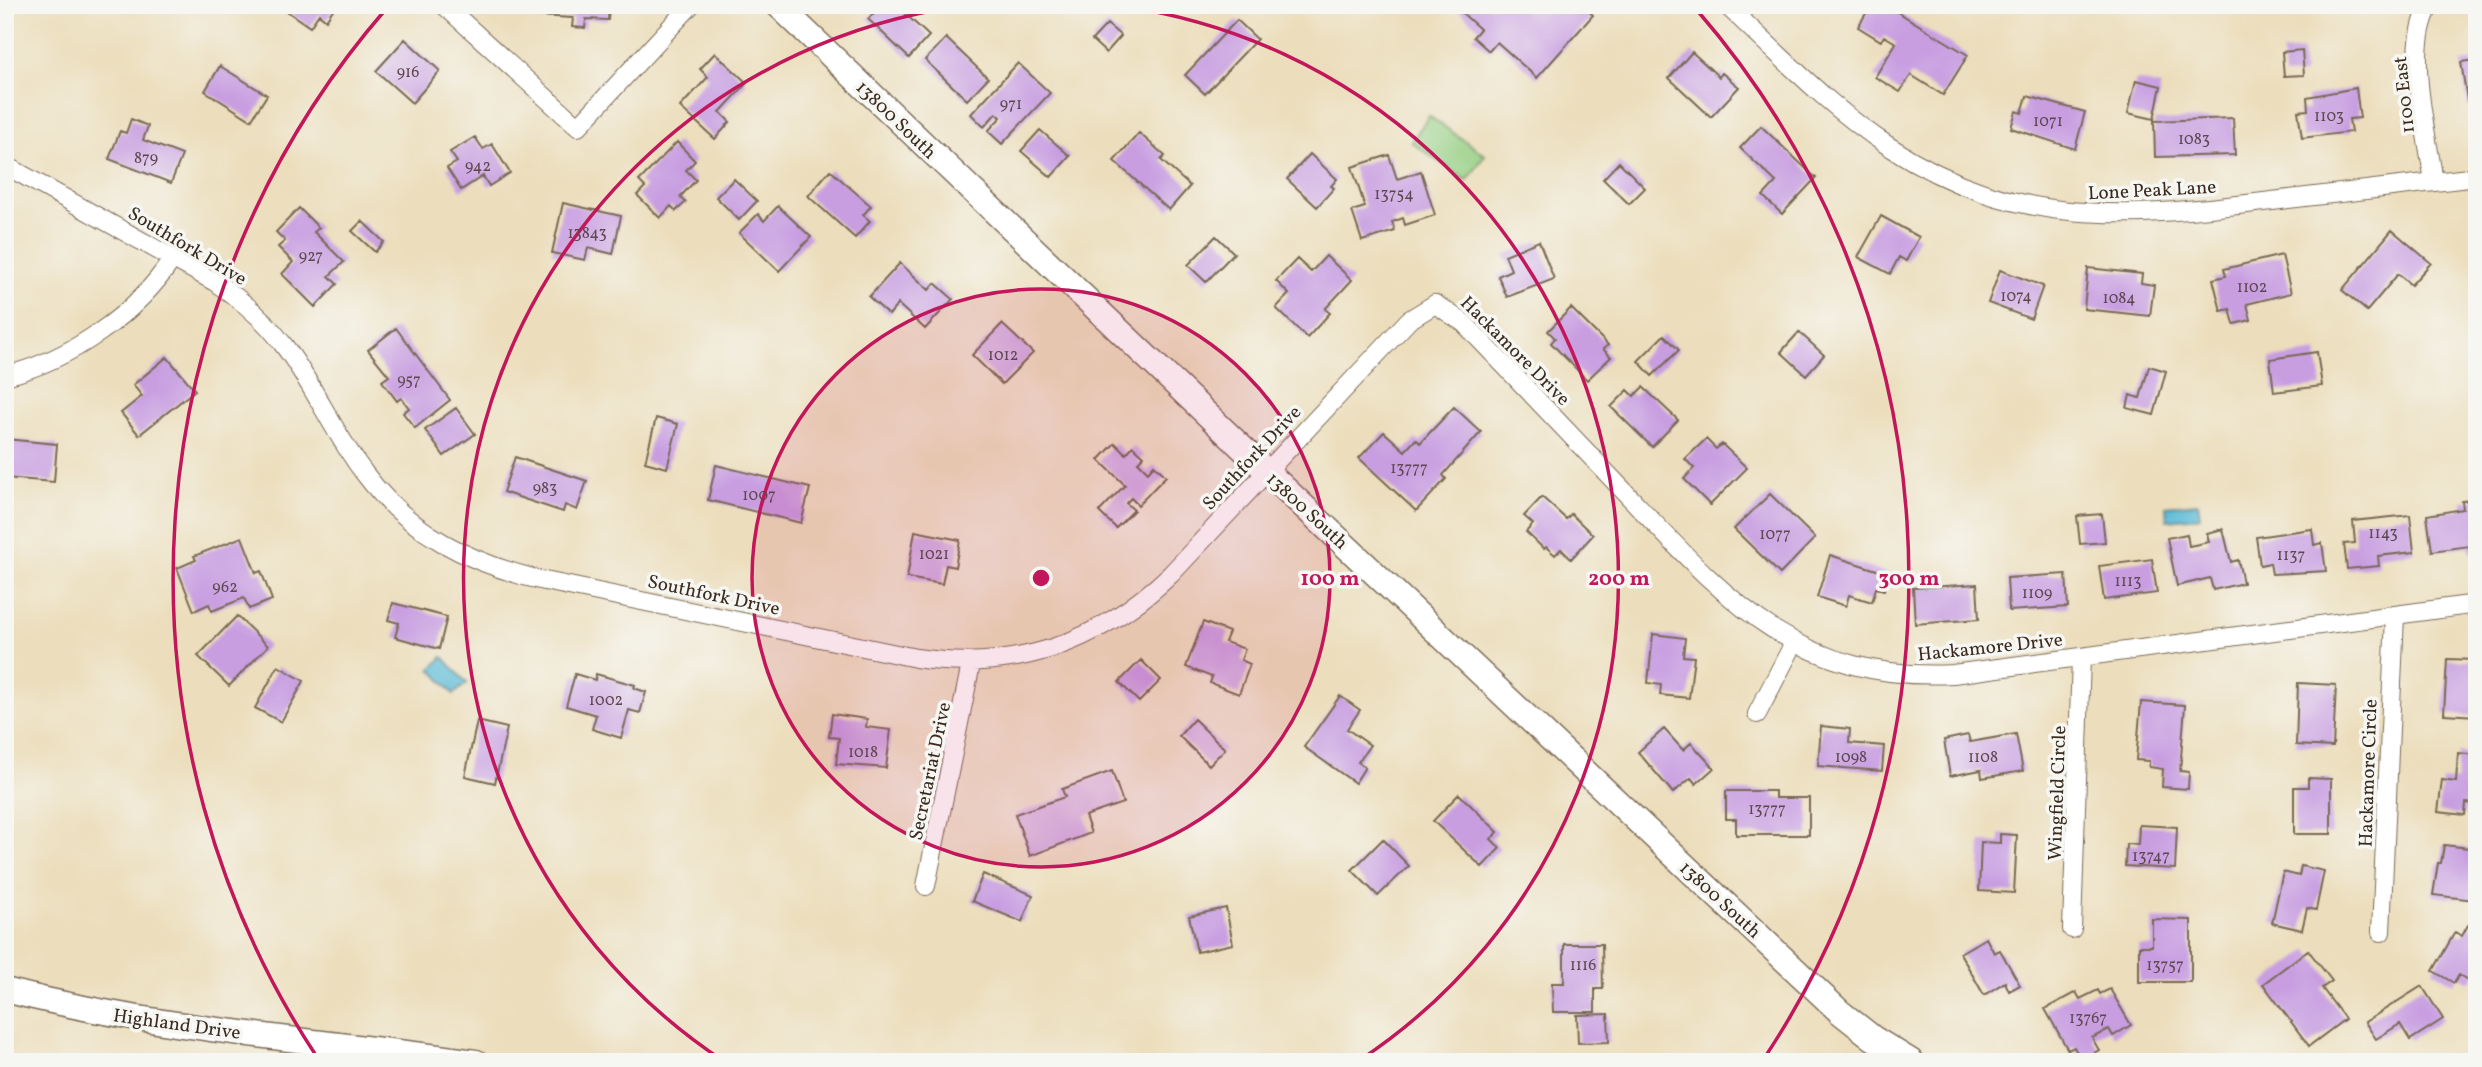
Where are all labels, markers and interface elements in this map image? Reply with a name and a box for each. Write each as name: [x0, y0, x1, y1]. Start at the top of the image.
street label: 1100 East: [2388, 55, 2422, 135]
house number: 916: [397, 62, 419, 84]
street label: 13800 South: [849, 75, 942, 166]
house number: 971: [1000, 94, 1022, 116]
house number: 1103: [2314, 106, 2344, 128]
house number: 1071: [2033, 111, 2063, 133]
house number: 1083: [2178, 129, 2210, 151]
house number: 879: [134, 148, 158, 170]
house number: 942: [465, 156, 491, 178]
street label: Lone Peak Lane: [2087, 175, 2217, 207]
house number: 13754: [1374, 184, 1414, 206]
street label: Southfork Drive: [123, 201, 251, 292]
house number: 13843: [567, 223, 607, 245]
house number: 927: [299, 246, 323, 268]
house number: 1102: [2237, 277, 2267, 299]
house number: 1074: [2000, 286, 2032, 308]
house number: 1084: [2102, 288, 2136, 310]
street label: Hackamore Drive: [1454, 291, 1575, 412]
house number: 1012: [988, 345, 1018, 367]
house number: 957: [397, 370, 421, 392]
street label: Southfork Drive: [1197, 400, 1308, 516]
house number: 13777: [1390, 458, 1428, 480]
street label: 13800 South: [1260, 467, 1353, 556]
house number: 983: [533, 478, 557, 500]
house number: 1007: [742, 485, 776, 507]
house number: 1143: [2368, 523, 2398, 545]
house number: 1077: [1759, 524, 1791, 546]
house number: 1021: [919, 544, 949, 566]
house number: 1137: [2277, 545, 2305, 567]
text: 100 m: [1300, 565, 1360, 594]
text: 200 m: [1588, 565, 1650, 594]
text: 300 m: [1879, 565, 1939, 594]
centre of rings: [1029, 566, 1053, 590]
street label: Southfork Drive: [645, 569, 782, 623]
house number: 1113: [2115, 571, 2141, 593]
house number: 962: [212, 577, 238, 599]
house number: 1109: [2022, 583, 2052, 605]
street label: Hackamore Drive: [1916, 627, 2064, 669]
house number: 1002: [589, 690, 623, 712]
street label: Hackamore Circle: [2353, 699, 2385, 848]
street label: Secretariat Drive: [904, 700, 958, 843]
street label: Wingfield Circle: [2043, 725, 2073, 861]
house number: 1018: [848, 742, 878, 764]
house number: 1098: [1835, 747, 1867, 769]
house number: 1108: [1968, 747, 1998, 769]
house number: 13777: [1748, 799, 1786, 821]
house number: 13747: [2132, 846, 2170, 868]
street label: 13800 South: [1673, 856, 1766, 945]
house number: 1116: [1570, 955, 1596, 977]
house number: 13757: [2146, 955, 2184, 977]
street label: Highland Drive: [111, 1003, 242, 1047]
house number: 13767: [2069, 1008, 2107, 1030]

